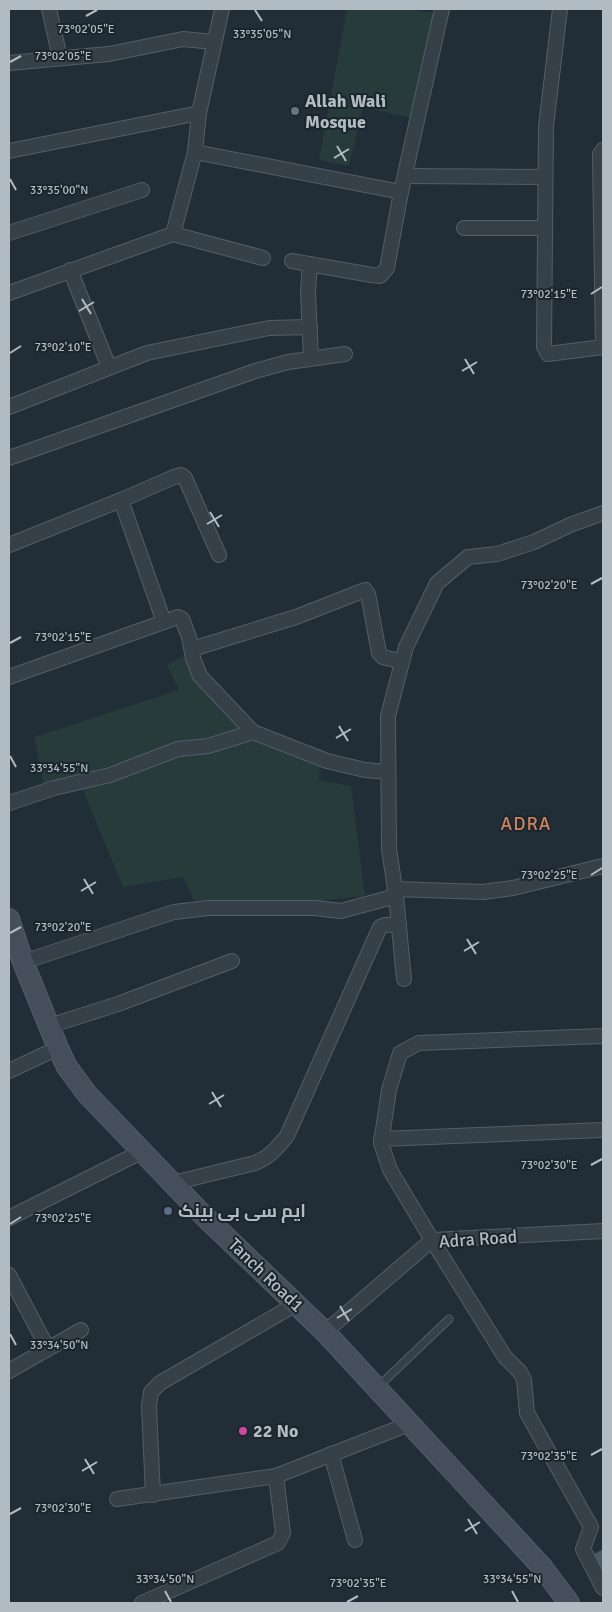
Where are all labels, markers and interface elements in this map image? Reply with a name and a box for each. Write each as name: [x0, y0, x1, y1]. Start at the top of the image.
text: 73°02'05"E: [57, 22, 115, 37]
text: 33°35'05"N: [233, 27, 291, 42]
text: 73°02'05"E: [34, 49, 92, 64]
place label: Allah Wali Mosque: [305, 90, 386, 133]
marker: Allah Wali Mosque: [289, 105, 301, 117]
text: 33°35'00"N: [30, 183, 88, 198]
text: 73°02'15"E: [520, 287, 578, 302]
text: 73°02'10"E: [34, 340, 92, 355]
text: 73°02'20"E: [520, 578, 578, 593]
text: 73°02'15"E: [34, 630, 92, 645]
text: 33°34'55"N: [30, 761, 88, 776]
district label: ADRA: [501, 812, 551, 836]
text: 73°02'25"E: [520, 868, 578, 883]
text: 73°02'20"E: [34, 920, 92, 935]
text: 73°02'30"E: [520, 1158, 578, 1173]
place label: ایم سی بی بینک: [178, 1200, 306, 1223]
marker: ایم سی بی بینک: [162, 1205, 174, 1217]
text: 73°02'25"E: [34, 1211, 92, 1226]
street label: Adra Road: [438, 1225, 518, 1253]
street label: Tanch Road1: [223, 1233, 309, 1317]
text: 33°34'50"N: [30, 1338, 88, 1353]
place label: 22 No: [253, 1420, 298, 1442]
marker: 22 No: [237, 1425, 249, 1437]
text: 73°02'35"E: [520, 1449, 578, 1464]
text: 73°02'30"E: [34, 1501, 92, 1516]
text: 33°34'50"N: [136, 1572, 194, 1587]
text: 33°34'55"N: [483, 1572, 541, 1587]
text: 73°02'35"E: [329, 1576, 387, 1591]

